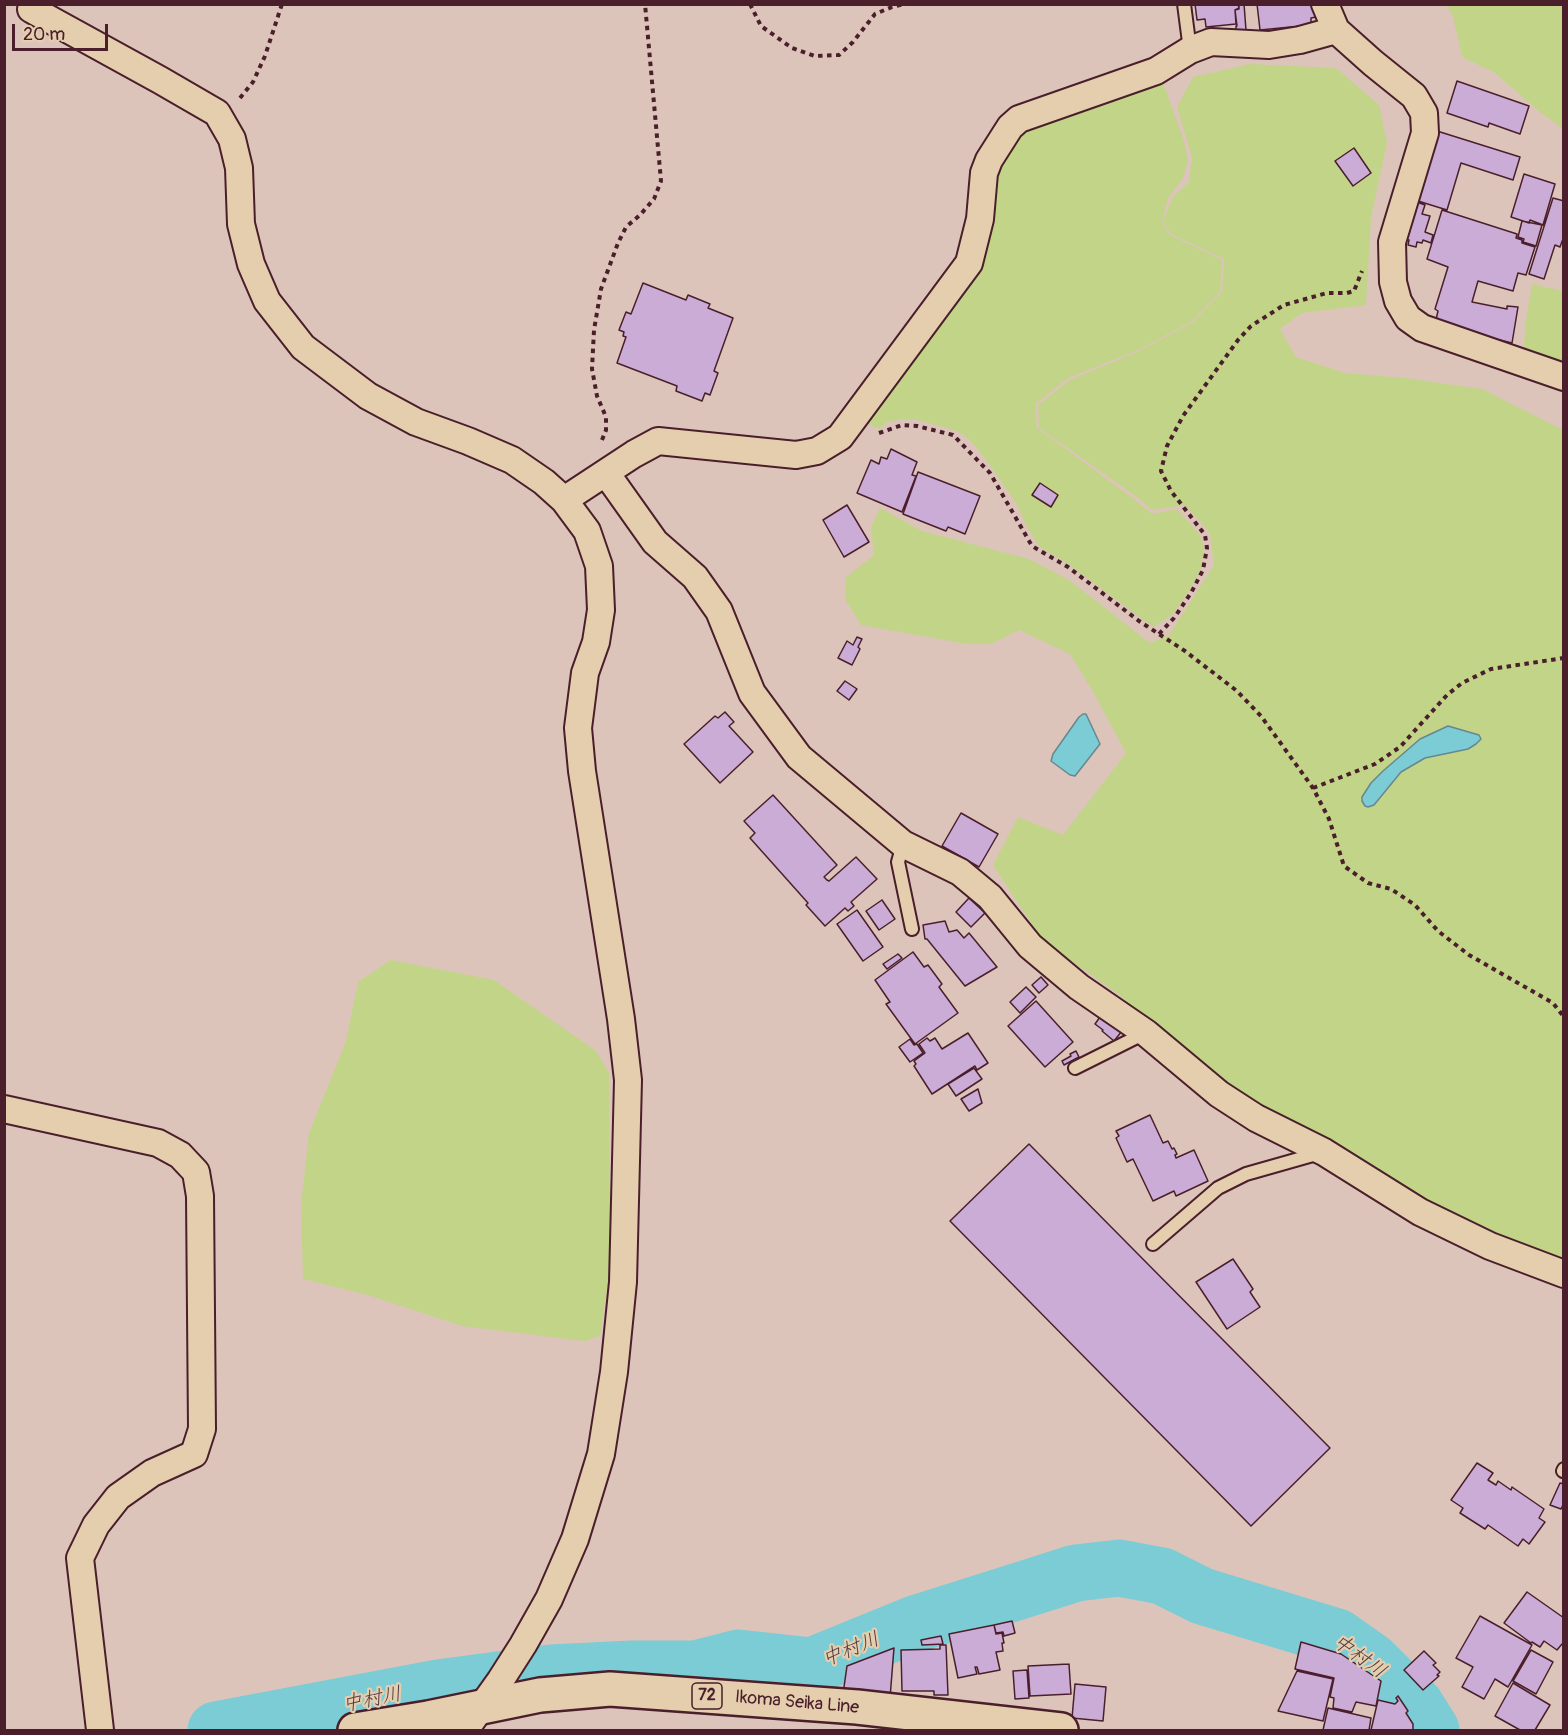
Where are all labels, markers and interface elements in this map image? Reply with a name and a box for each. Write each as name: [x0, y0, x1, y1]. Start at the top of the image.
scale bar: [15, 12, 111, 50]
text: 20 m: [23, 23, 65, 46]
water label: 中村川: [819, 1628, 883, 1672]
water label: 中村川: [1328, 1630, 1390, 1684]
water label: 中村川: [340, 1682, 404, 1718]
road number: 72: [692, 1683, 722, 1709]
street label: Ikoma Seika Line: [734, 1687, 860, 1719]

